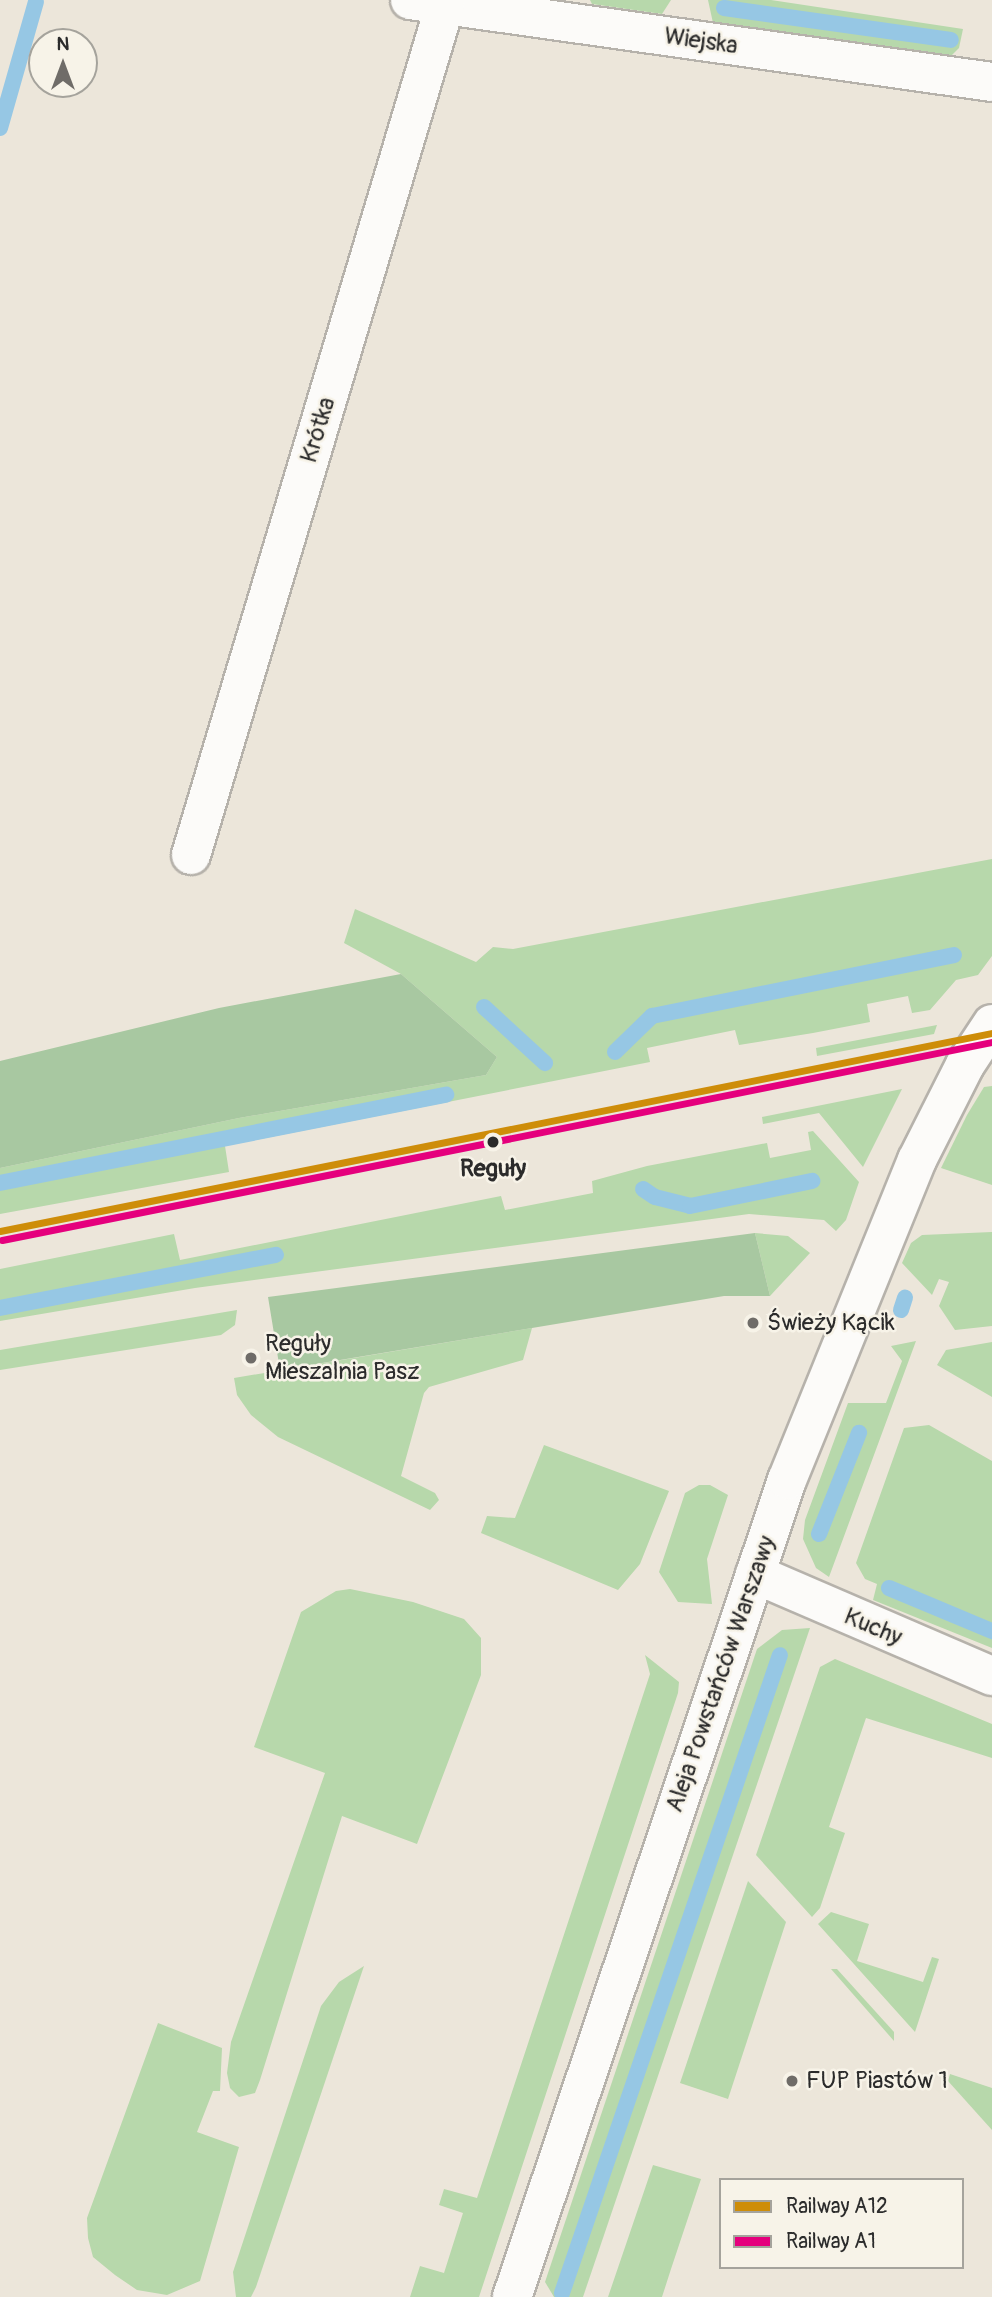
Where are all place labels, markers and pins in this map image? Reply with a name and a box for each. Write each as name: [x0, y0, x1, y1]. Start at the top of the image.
marker: Reguły: [483, 1132, 503, 1152]
place label: Reguły: [460, 1155, 526, 1183]
place label: Świeży Kącik: [767, 1309, 895, 1337]
marker: Świeży Kącik: [745, 1315, 761, 1331]
place label: Reguły Mieszalnia Pasz: [265, 1330, 419, 1386]
marker: Reguły Mieszalnia Pasz: [243, 1350, 259, 1366]
place label: FUP Piastów 1: [806, 2067, 948, 2095]
marker: FUP Piastów 1: [784, 2073, 800, 2089]

